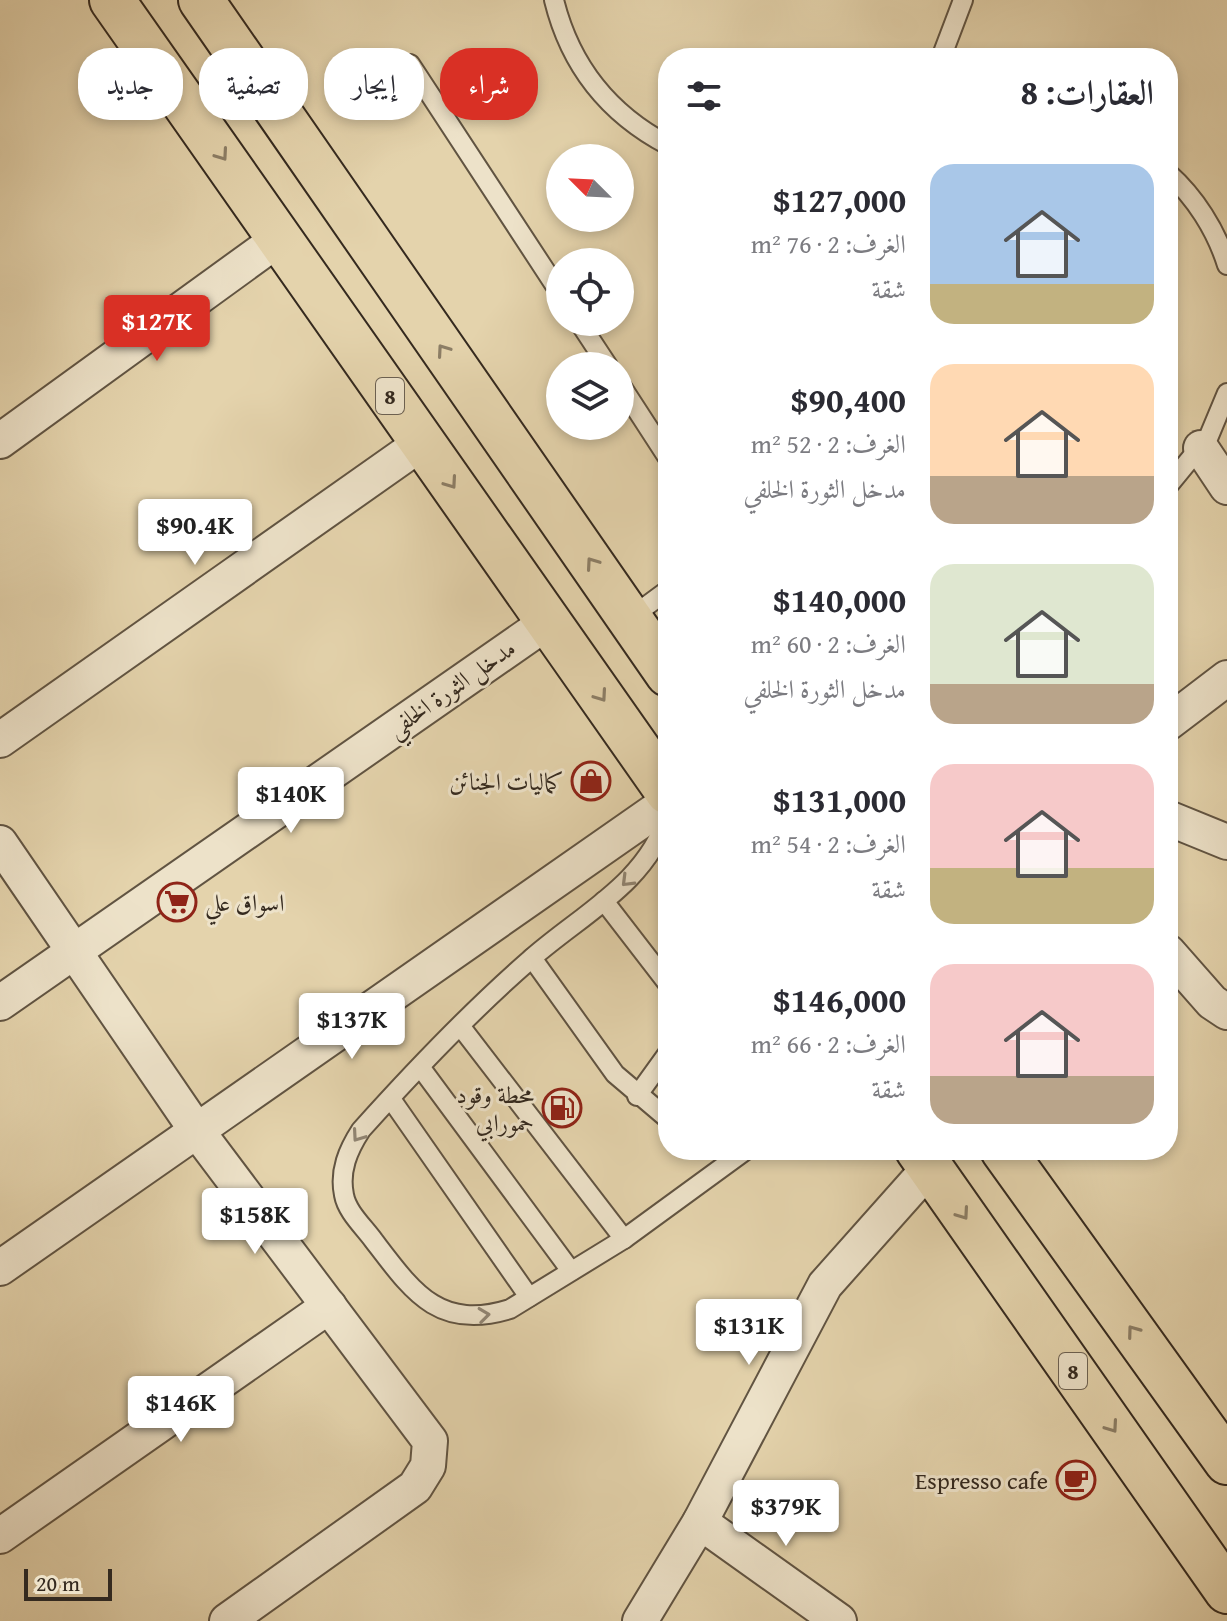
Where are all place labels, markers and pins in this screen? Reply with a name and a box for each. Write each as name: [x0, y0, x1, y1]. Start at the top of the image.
pin: $127K: [101, 295, 213, 363]
pin: $90.4K: [130, 499, 260, 567]
shop icon: كماليات الجنائن: [570, 760, 612, 802]
place label: كماليات الجنائن: [449, 764, 563, 799]
pin: $140K: [235, 767, 347, 835]
supermarket icon: اسواق علي: [156, 881, 198, 923]
place label: اسواق علي: [205, 885, 284, 926]
pin: $137K: [296, 993, 408, 1061]
place label: محطة وقود حمورابي: [456, 1077, 534, 1142]
fuel station icon: محطة وقود حمورابي: [541, 1087, 583, 1129]
pin: $158K: [199, 1188, 311, 1256]
pin: $131K: [693, 1299, 805, 1367]
pin: $146K: [125, 1376, 237, 1444]
cafe icon: Espresso cafe: [1055, 1459, 1097, 1501]
place label: Espresso cafe: [915, 1463, 1048, 1498]
pin: $379K: [730, 1480, 842, 1548]

